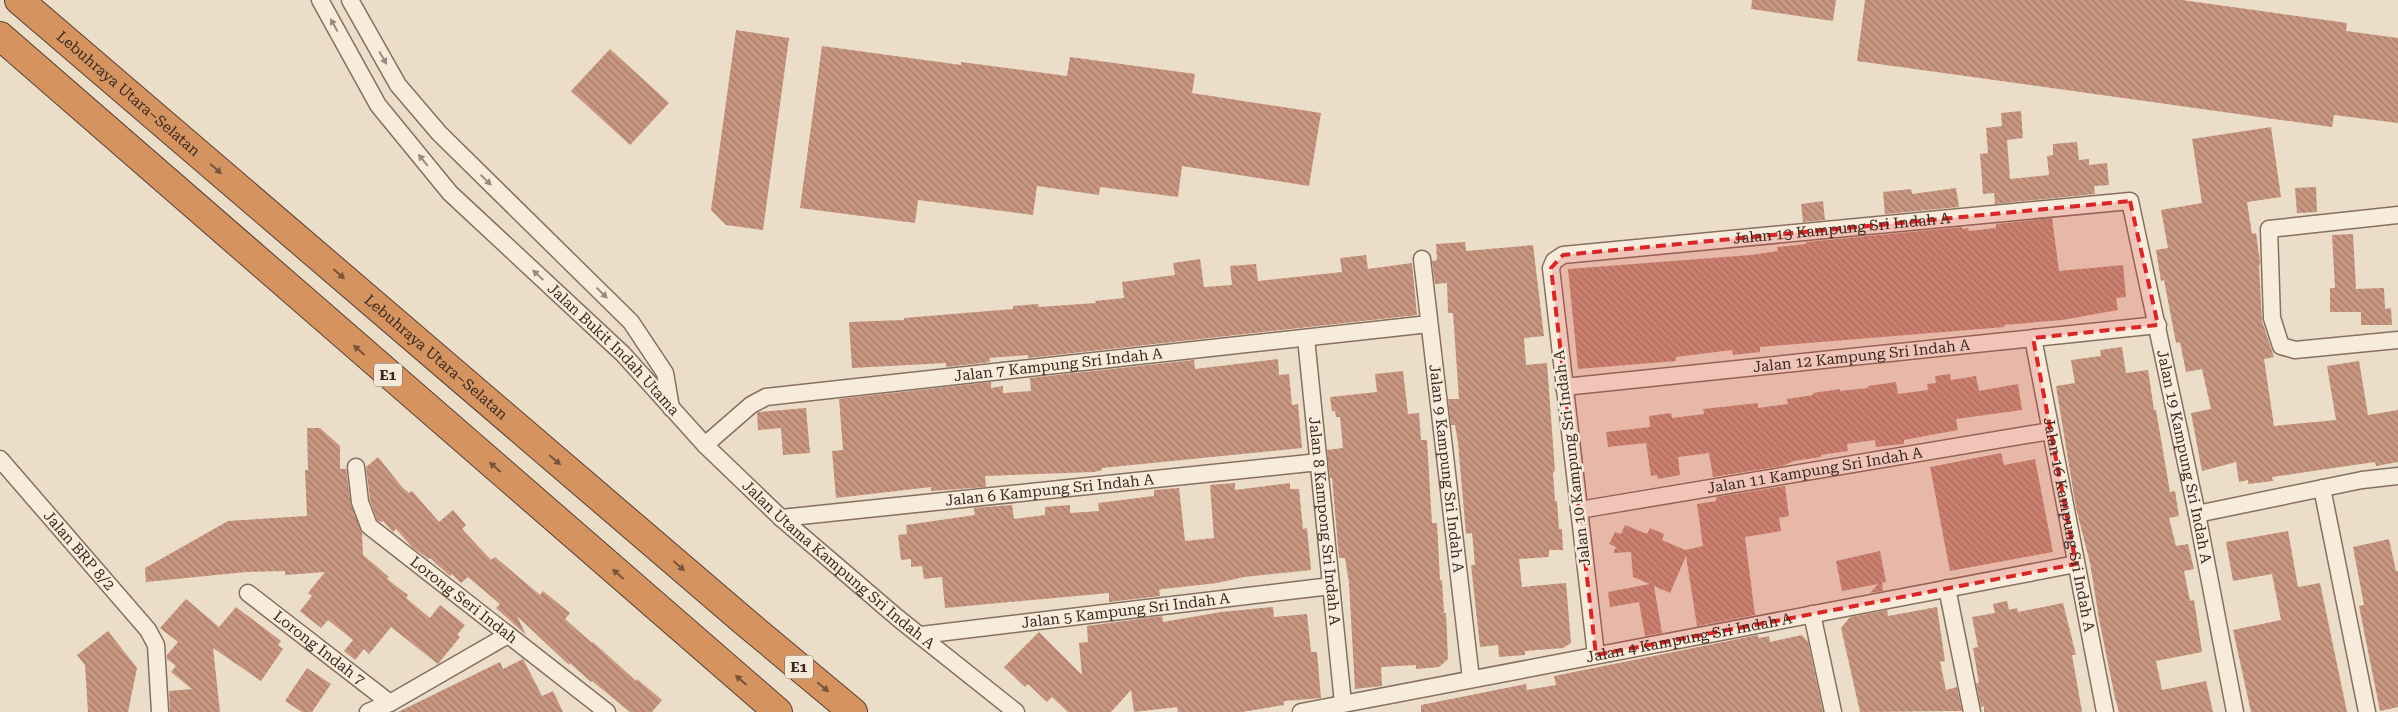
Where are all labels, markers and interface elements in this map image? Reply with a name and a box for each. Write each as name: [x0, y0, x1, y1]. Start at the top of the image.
one-way arrow: [329, 19, 338, 32]
street label: Lebuhraya Utara–Selatan: [53, 27, 204, 160]
one-way arrow: [378, 51, 387, 64]
one-way arrow: [418, 154, 429, 167]
one-way arrow: [209, 163, 222, 174]
one-way arrow: [480, 173, 492, 185]
street label: Jalan 13 Kampung Sri Indah A: [1732, 209, 1952, 248]
one-way arrow: [332, 269, 345, 280]
one-way arrow: [532, 269, 544, 281]
street label: Jalan Bukit Indah Utama: [544, 279, 683, 419]
one-way arrow: [596, 287, 608, 299]
street label: Lebuhraya Utara–Selatan: [361, 291, 511, 424]
street label: Jalan 12 Kampung Sri Indah A: [1752, 336, 1971, 376]
one-way arrow: [353, 344, 366, 355]
street label: Jalan 7 Kampung Sri Indah A: [953, 344, 1164, 385]
street label: Jalan 10 Kampung Sri Indah A: [1550, 348, 1594, 567]
street label: Jalan 19 Kampung Sri Indah A: [2153, 348, 2215, 566]
street label: Jalan 9 Kampung Sri Indah A: [1425, 363, 1468, 574]
road number: E1: [374, 364, 402, 386]
street label: Jalan 8 Kampong Sri Indah A: [1305, 416, 1344, 627]
street label: Jalan 16 Kampung Sri Indah A: [2039, 416, 2098, 634]
street label: Jalan 11 Kampung Sri Indah A: [1706, 443, 1924, 497]
one-way arrow: [549, 454, 561, 466]
one-way arrow: [489, 462, 502, 473]
street label: Jalan 6 Kampung Sri Indah A: [944, 470, 1155, 510]
street label: Jalan Utama Kampung Sri Indah A: [739, 477, 939, 653]
street label: Jalan BRP 8/2: [40, 507, 119, 594]
street label: Lorong Seri Indah: [406, 552, 521, 648]
one-way arrow: [672, 560, 685, 571]
one-way arrow: [612, 568, 625, 579]
street label: Jalan 5 Kampung Sri Indah A: [1020, 589, 1231, 632]
street label: Lorong Indah 7: [270, 607, 368, 689]
street label: Jalan 4 Kampung Sri Indah A: [1584, 609, 1794, 666]
road number: E1: [785, 656, 813, 679]
one-way arrow: [736, 674, 748, 686]
one-way arrow: [816, 682, 829, 693]

